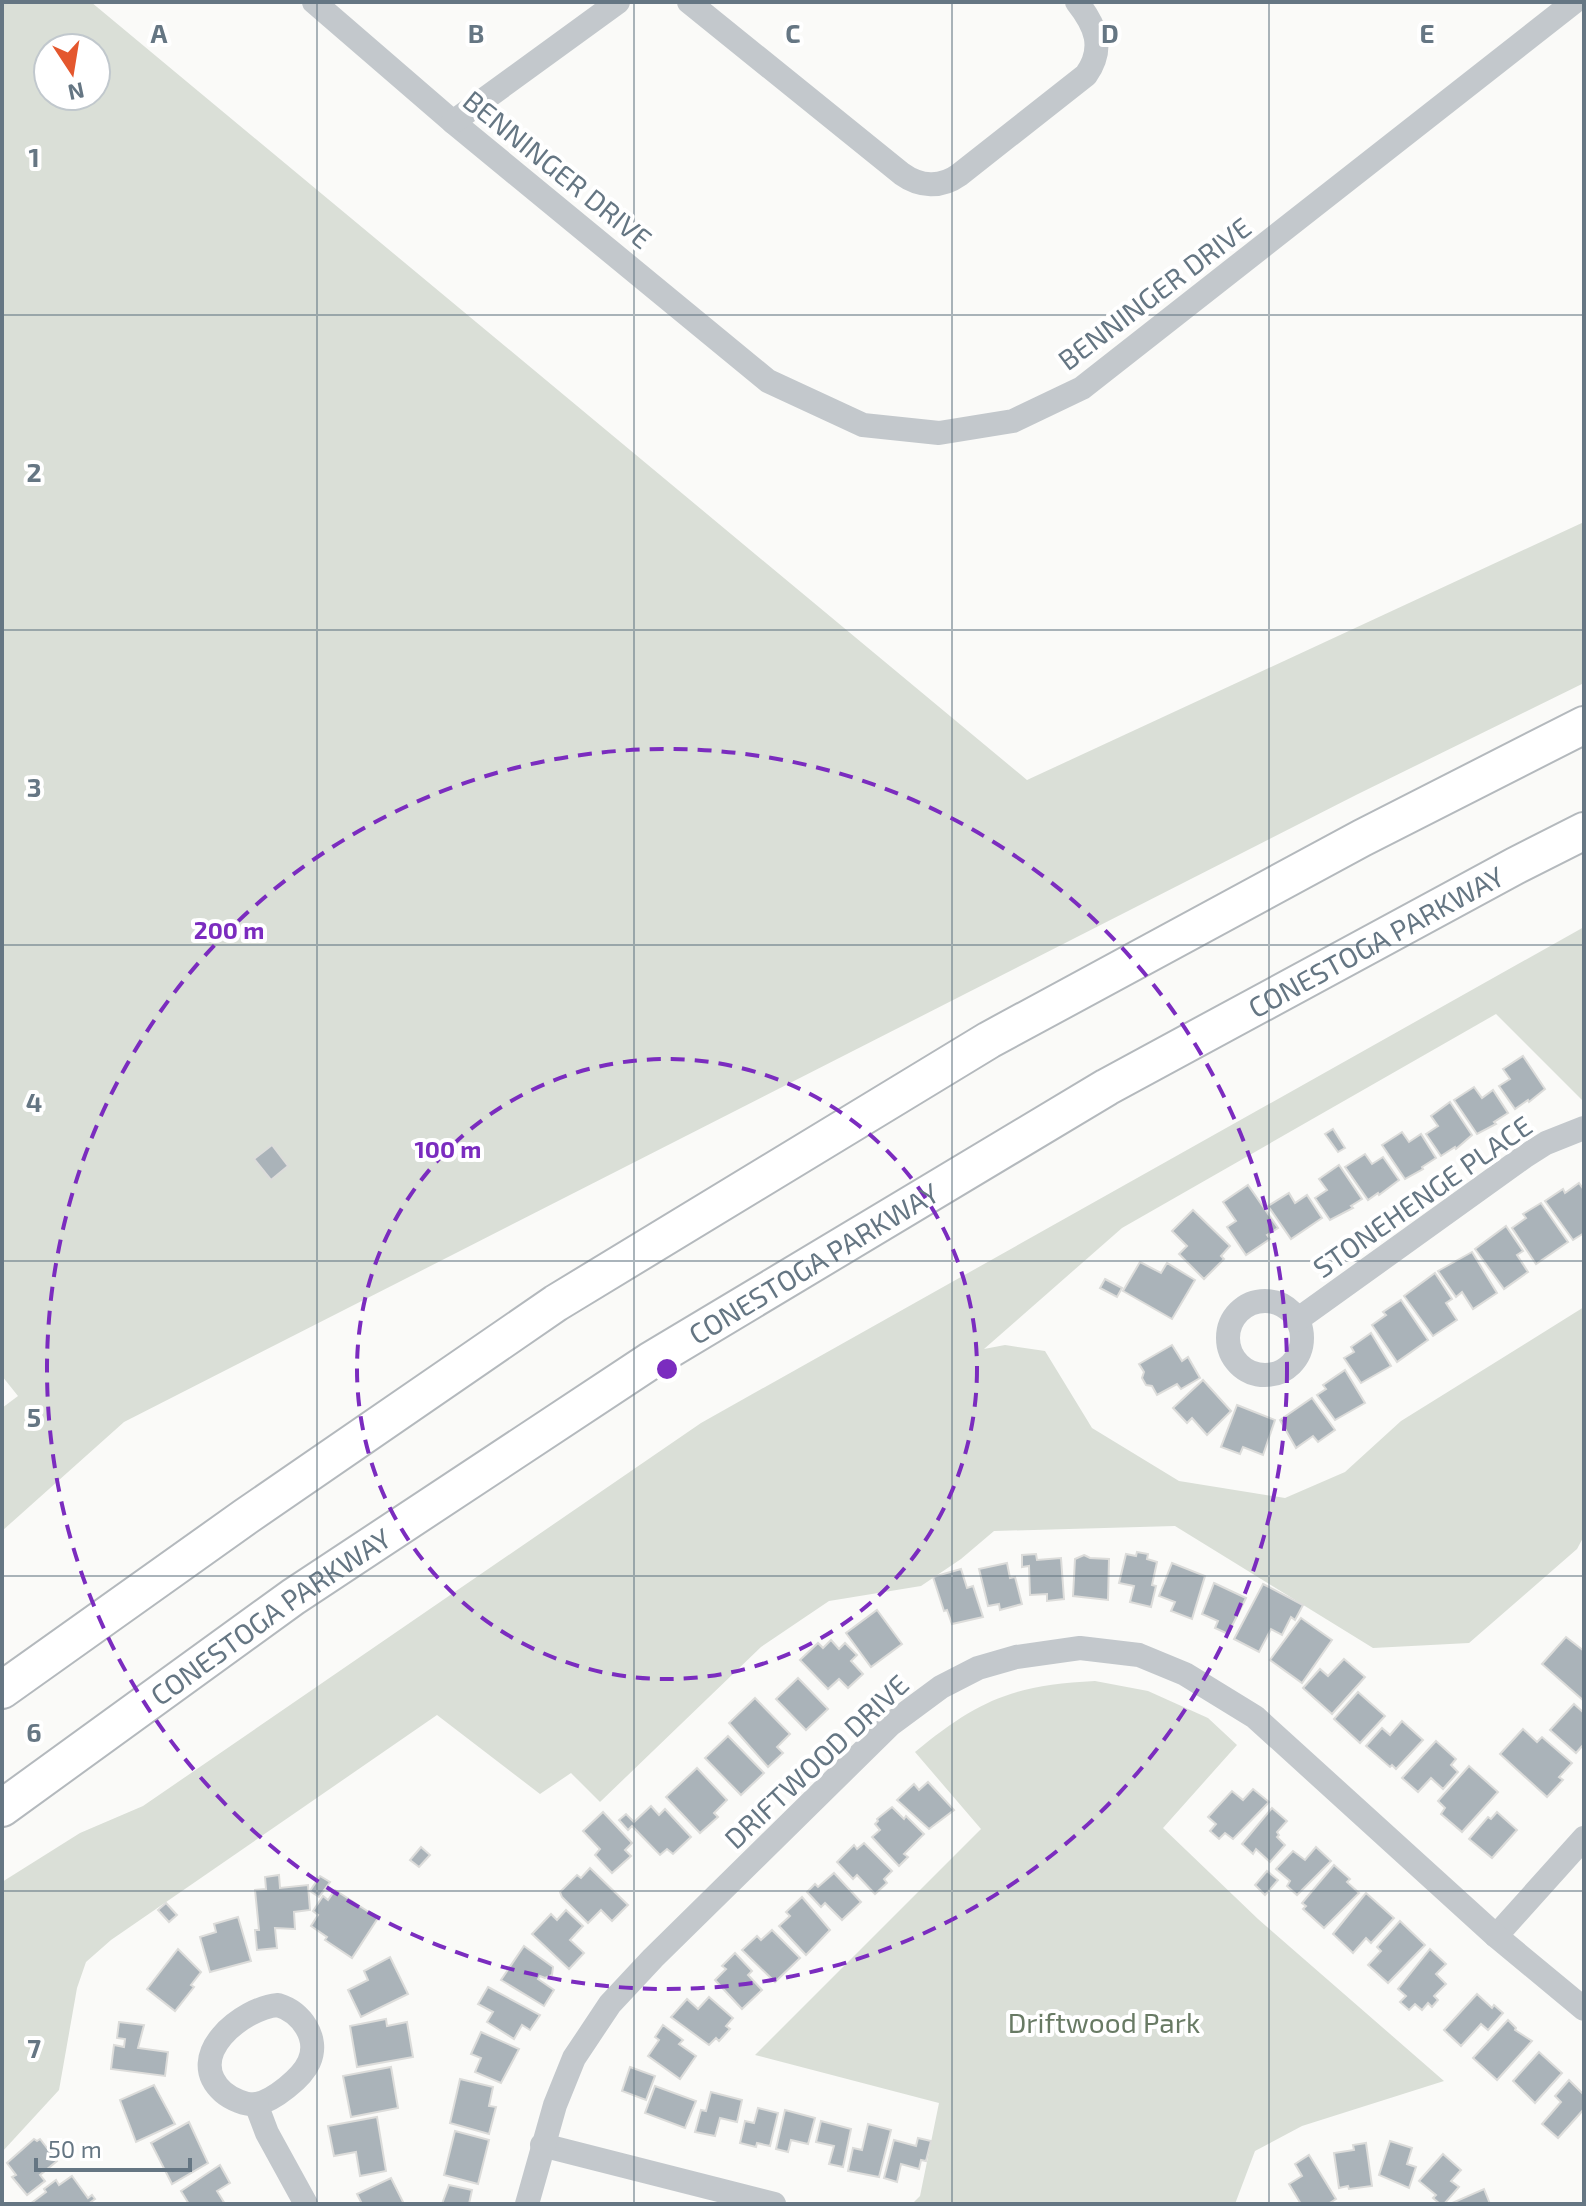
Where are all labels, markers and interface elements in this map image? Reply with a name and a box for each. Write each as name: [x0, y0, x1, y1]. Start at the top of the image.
text: A: [151, 17, 168, 48]
text: B: [468, 17, 484, 48]
text: C: [785, 17, 801, 48]
text: D: [1101, 17, 1119, 48]
text: E: [1419, 17, 1435, 48]
north arrow: [32, 32, 112, 112]
text: N: [66, 78, 87, 107]
street label: BENNINGER DRIVE: [457, 83, 659, 255]
text: 1: [28, 141, 40, 172]
street label: BENNINGER DRIVE: [1051, 209, 1257, 377]
text: 2: [26, 456, 42, 487]
text: 3: [27, 771, 41, 802]
street label: CONESTOGA PARKWAY: [1242, 858, 1509, 1024]
text: 200 m: [194, 915, 264, 944]
text: 4: [26, 1086, 42, 1117]
street label: STONEHENGE PLACE: [1306, 1108, 1538, 1284]
text: 100 m: [415, 1134, 481, 1163]
street label: CONESTOGA PARKWAY: [682, 1175, 945, 1351]
centre of rings: [653, 1355, 681, 1383]
text: 5: [27, 1401, 41, 1432]
street label: CONESTOGA PARKWAY: [144, 1520, 397, 1712]
street label: DRIFTWOOD DRIVE: [717, 1667, 915, 1855]
text: 6: [26, 1716, 42, 1747]
park label: Driftwood Park: [1008, 2005, 1200, 2039]
text: 7: [27, 2032, 41, 2063]
scale bar: [36, 2122, 190, 2172]
text: 50 m: [48, 2134, 102, 2163]

